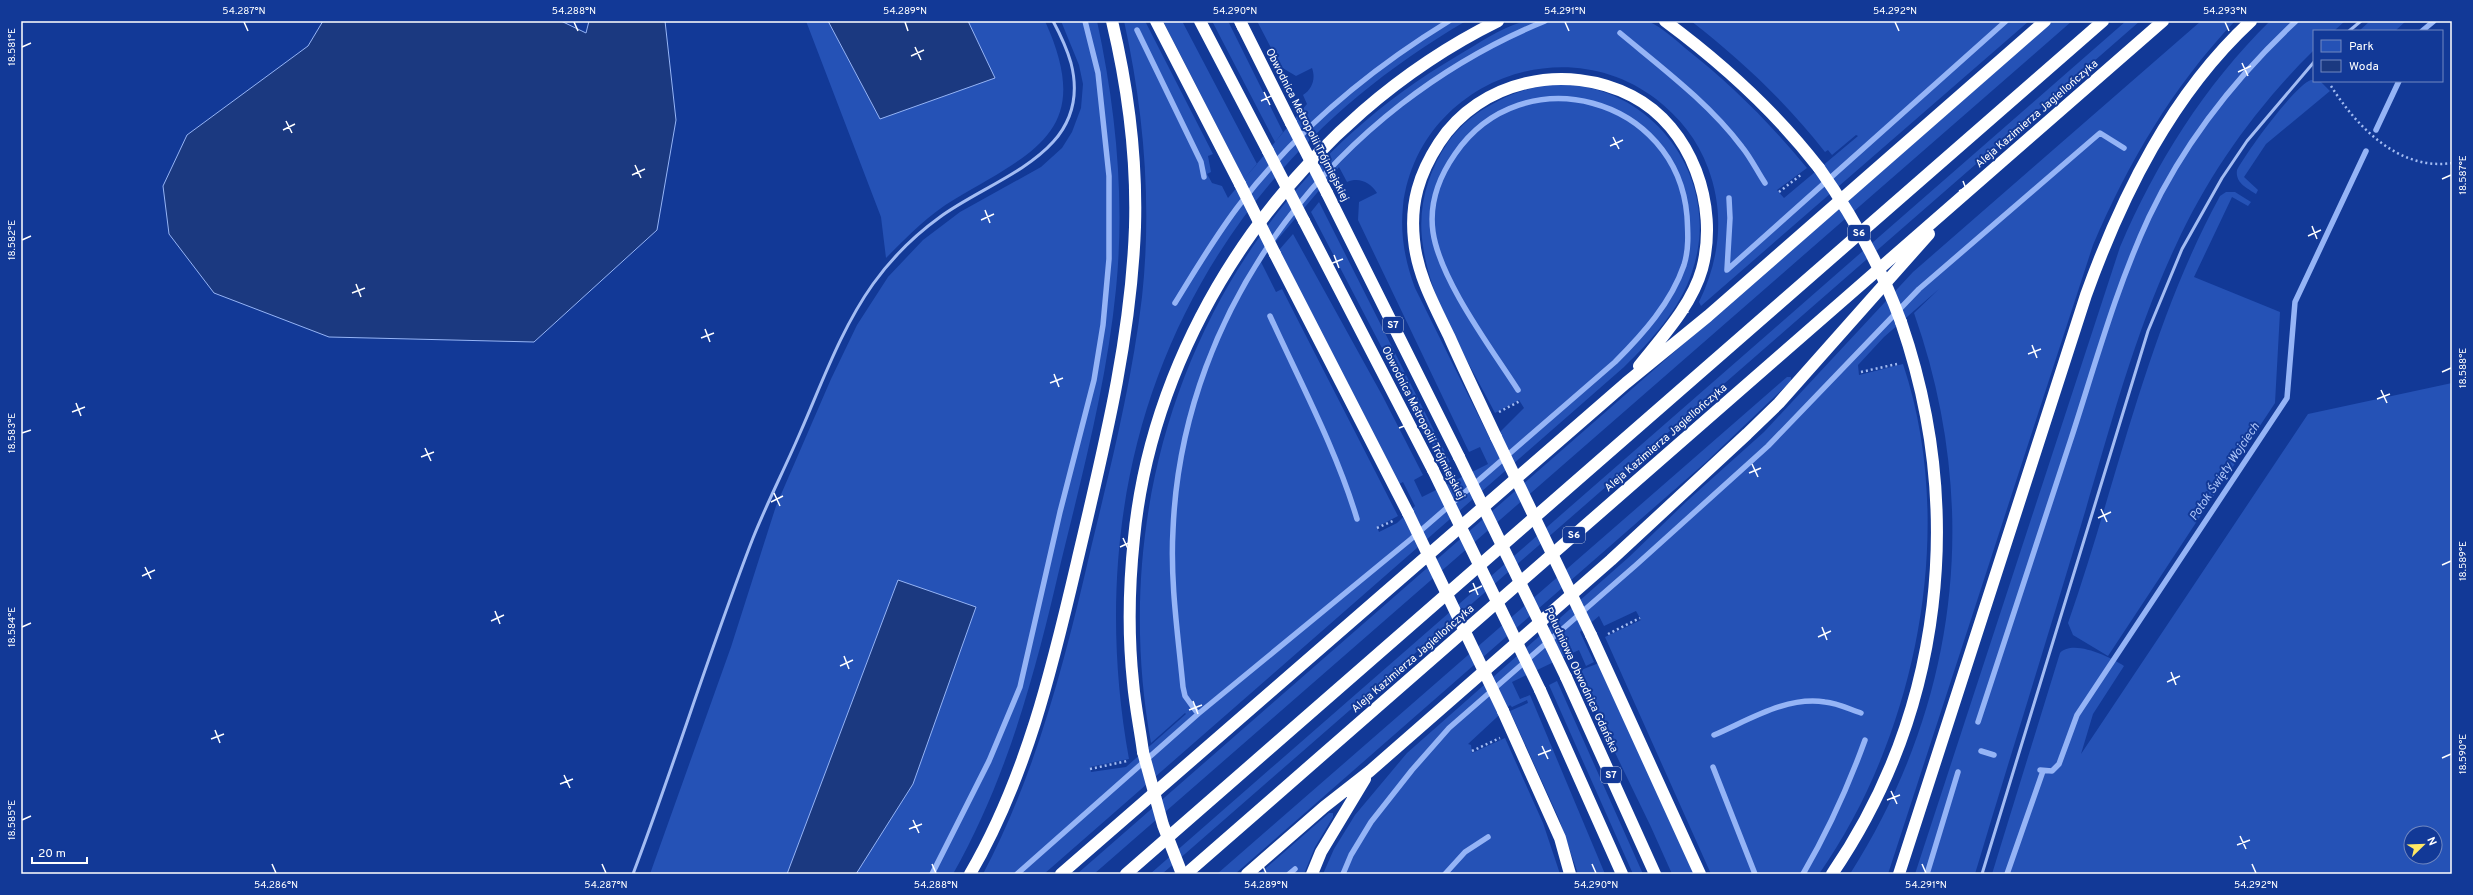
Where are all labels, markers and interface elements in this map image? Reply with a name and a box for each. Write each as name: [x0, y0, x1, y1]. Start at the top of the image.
text: 54.287°N: [222, 5, 266, 18]
text: 54.288°N: [552, 5, 596, 18]
text: 54.289°N: [883, 5, 927, 18]
text: 54.290°N: [1213, 5, 1257, 18]
text: 54.291°N: [1544, 5, 1586, 18]
text: 54.292°N: [1873, 5, 1917, 18]
text: 54.293°N: [2203, 5, 2247, 18]
text: 18.581°E: [6, 28, 19, 66]
legend: [2313, 30, 2443, 82]
text: Park: [2349, 39, 2374, 55]
street label: Obwodnica Metropolii Trójmiejskiej: [1262, 46, 1352, 204]
street label: Aleja Kazimierza Jagiellończyka: [1973, 57, 2101, 171]
text: Woda: [2349, 59, 2379, 75]
text: 18.587°E: [2457, 155, 2470, 195]
text: 18.582°E: [6, 220, 19, 260]
road number: S6: [1848, 225, 1870, 241]
road number: S7: [1383, 317, 1403, 333]
street label: Obwodnica Metropolii Trójmiejskiej: [1378, 344, 1468, 502]
text: 18.588°E: [2457, 348, 2470, 388]
street label: Aleja Kazimierza Jagiellończyka: [1602, 381, 1730, 495]
text: 18.583°E: [6, 413, 19, 453]
water label: Potok Święty Wojciech: [2186, 419, 2264, 524]
road number: S6: [1563, 527, 1585, 543]
text: 18.589°E: [2457, 541, 2470, 581]
street label: Aleja Kazimierza Jagiellończyka: [1349, 602, 1477, 716]
street label: Południowa Obwodnica Gdańska: [1541, 605, 1621, 755]
text: 18.584°E: [6, 607, 19, 647]
text: 18.590°E: [2457, 734, 2470, 774]
road number: S7: [1601, 767, 1621, 783]
text: 18.585°E: [6, 800, 19, 840]
north arrow: [2403, 825, 2443, 865]
text: N: [2423, 835, 2439, 848]
scale bar: [32, 839, 87, 865]
text: 20 m: [38, 846, 66, 862]
text: 54.286°N: [254, 879, 298, 892]
text: 54.287°N: [584, 879, 628, 892]
text: 54.288°N: [914, 879, 958, 892]
text: 54.289°N: [1244, 879, 1288, 892]
text: 54.290°N: [1574, 879, 1618, 892]
text: 54.291°N: [1905, 879, 1947, 892]
text: 54.292°N: [2234, 879, 2278, 892]

